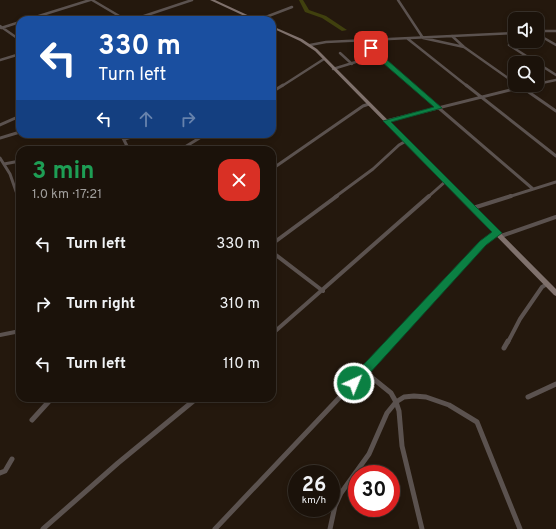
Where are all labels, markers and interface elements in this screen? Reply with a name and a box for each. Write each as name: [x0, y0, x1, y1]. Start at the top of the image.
map controls: [508, 12, 544, 92]
button: sound: [508, 12, 544, 48]
text: 330 m: [98, 29, 181, 65]
pin: [354, 31, 388, 65]
icon: left: [32, 32, 84, 84]
icon: arrive: [360, 37, 382, 59]
button: search: [508, 56, 544, 92]
text: Turn left: [98, 64, 166, 87]
icon: left: [93, 108, 115, 130]
icon: ahead: [135, 108, 157, 130]
icon: right: [177, 108, 199, 130]
text: 3 min: [32, 157, 94, 187]
button: close: [218, 159, 260, 201]
text: 1.0 km · 17:21: [32, 187, 102, 203]
icon: left: [32, 233, 54, 255]
text: Turn left: [66, 235, 126, 254]
text: 330 m: [216, 235, 260, 254]
icon: right: [32, 293, 54, 315]
text: Turn right: [66, 295, 135, 314]
text: 310 m: [220, 295, 260, 314]
icon: left: [32, 353, 54, 375]
text: Turn left: [66, 355, 126, 374]
text: 110 m: [223, 355, 260, 374]
position arrow: [333, 362, 375, 404]
speed limit sign: 30: [348, 465, 400, 517]
text: 26: [302, 473, 326, 499]
text: km/h: [302, 494, 326, 507]

